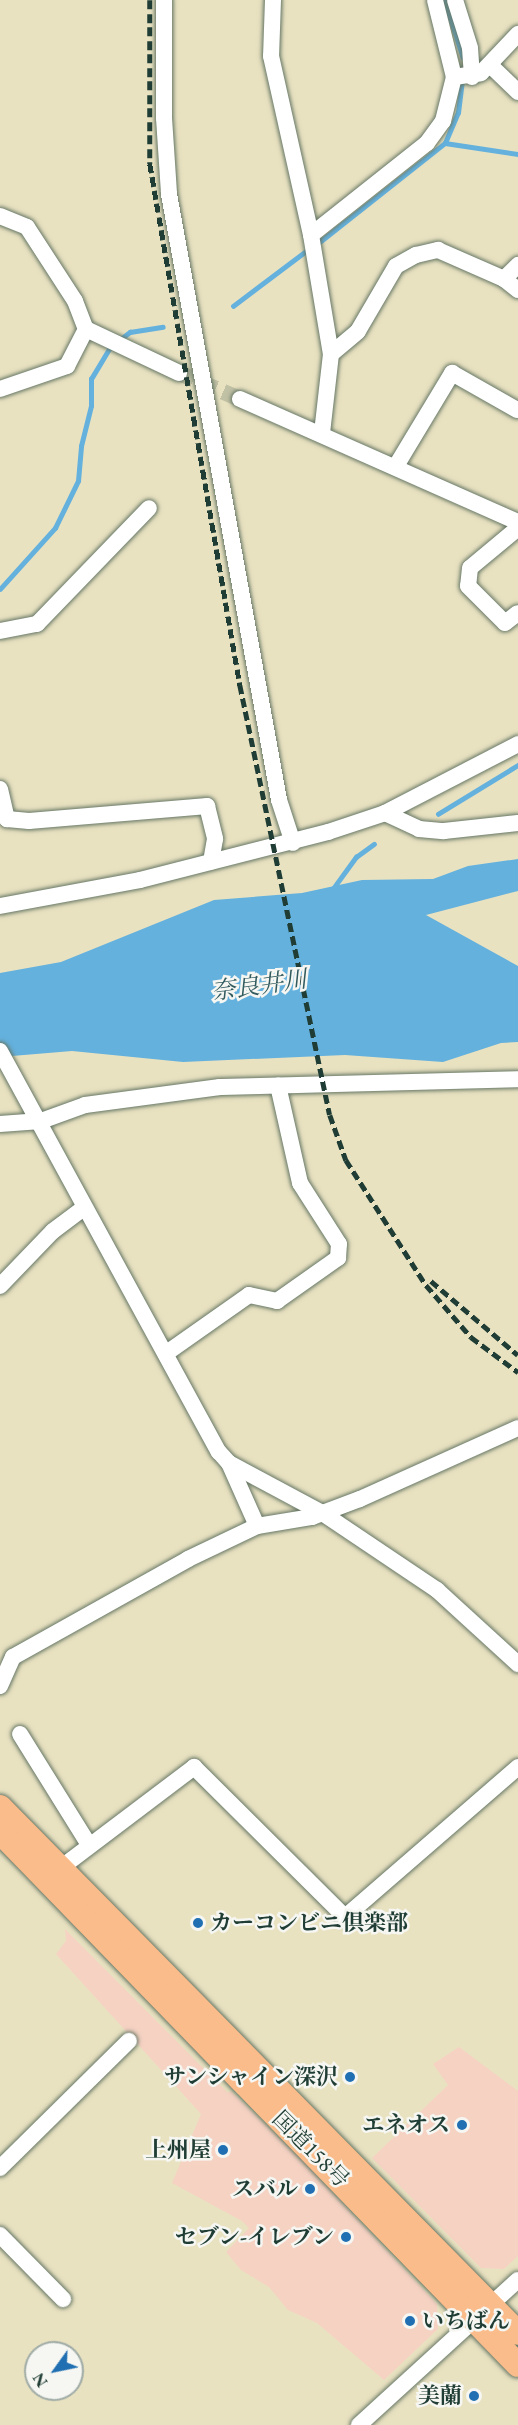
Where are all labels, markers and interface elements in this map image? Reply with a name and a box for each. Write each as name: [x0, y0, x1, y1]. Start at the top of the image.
water label: 奈良井川: [209, 964, 309, 1006]
place label: カーコンビニ倶楽部: [210, 1910, 408, 1936]
marker: カーコンビニ倶楽部: [191, 1916, 205, 1930]
place label: サンシャイン深沢: [162, 2064, 338, 2090]
marker: サンシャイン深沢: [343, 2070, 357, 2084]
street label: 国道158号: [267, 2105, 355, 2193]
place label: エネオス: [362, 2112, 450, 2138]
marker: エネオス: [455, 2118, 469, 2132]
place label: 上州屋: [145, 2137, 211, 2163]
marker: 上州屋: [216, 2143, 230, 2157]
place label: スバル: [232, 2176, 298, 2202]
marker: スバル: [303, 2182, 317, 2196]
place label: セブン-イレブン: [173, 2224, 334, 2250]
marker: セブン-イレブン: [339, 2230, 353, 2244]
place label: いちばん: [422, 2308, 510, 2334]
marker: いちばん: [403, 2314, 417, 2328]
north arrow: [24, 2341, 84, 2401]
text: N: [28, 2369, 52, 2391]
place label: 美蘭: [418, 2383, 462, 2409]
marker: 美蘭: [467, 2389, 481, 2403]

